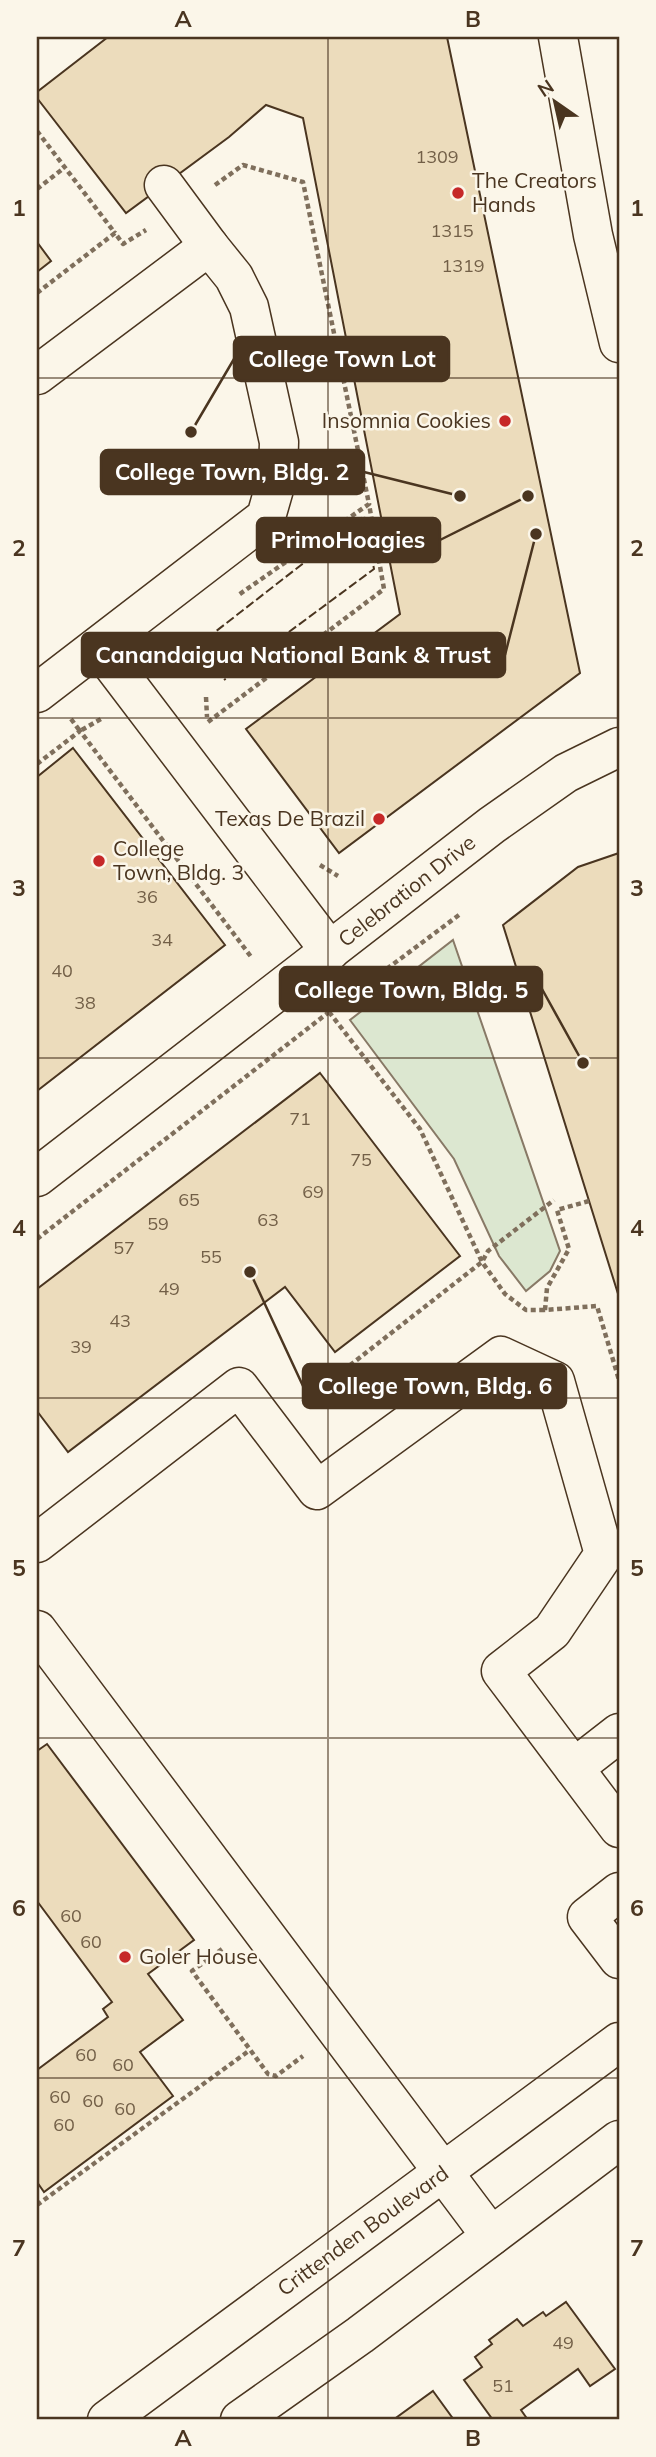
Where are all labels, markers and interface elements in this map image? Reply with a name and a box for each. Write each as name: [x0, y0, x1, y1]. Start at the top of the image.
text: A: [174, 4, 192, 33]
text: B: [465, 4, 481, 33]
north arrow: [520, 66, 590, 136]
text: N: [533, 74, 558, 102]
house number: 1309: [415, 145, 459, 168]
place label: The Creators Hands: [472, 167, 597, 217]
marker: The Creators Hands: [450, 185, 466, 201]
text: 1: [12, 193, 26, 222]
text: 1: [630, 193, 644, 222]
house number: 1315: [430, 219, 474, 242]
house number: 1319: [441, 254, 485, 277]
callout: College Town Lot: [234, 337, 449, 381]
text: College Town Lot: [248, 344, 436, 373]
place label: Insomnia Cookies: [322, 407, 491, 433]
marker: Insomnia Cookies: [497, 413, 513, 429]
callout: College Town, Bldg. 2: [101, 450, 364, 494]
text: College Town, Bldg. 2: [115, 457, 349, 486]
callout: PrimoHoagies: [257, 518, 440, 562]
text: PrimoHoagies: [271, 525, 425, 554]
text: 2: [12, 533, 26, 562]
text: 2: [630, 533, 644, 562]
callout: Canandaigua National Bank & Trust: [82, 633, 505, 677]
text: Canandaigua National Bank & Trust: [95, 640, 491, 669]
place label: Texas De Brazil: [215, 805, 365, 831]
marker: Texas De Brazil: [371, 811, 387, 827]
street label: Celebration Drive: [333, 829, 480, 952]
place label: College Town, Bldg. 3: [113, 835, 244, 885]
marker: College Town, Bldg. 3: [91, 853, 107, 869]
text: 3: [12, 873, 26, 902]
text: 3: [630, 873, 644, 902]
house number: 36: [136, 885, 158, 908]
house number: 34: [151, 928, 173, 951]
house number: 40: [51, 959, 73, 982]
callout: College Town, Bldg. 5: [280, 967, 542, 1011]
text: College Town, Bldg. 5: [294, 975, 528, 1004]
house number: 38: [74, 991, 96, 1014]
house number: 71: [289, 1107, 311, 1130]
house number: 75: [350, 1148, 372, 1171]
house number: 69: [302, 1180, 324, 1203]
house number: 65: [178, 1188, 200, 1211]
house number: 63: [257, 1208, 279, 1231]
house number: 59: [147, 1212, 169, 1235]
text: 4: [12, 1213, 26, 1242]
text: 4: [630, 1213, 644, 1242]
house number: 57: [113, 1236, 135, 1259]
house number: 55: [200, 1245, 222, 1268]
house number: 49: [158, 1277, 180, 1300]
house number: 43: [109, 1309, 131, 1332]
house number: 39: [70, 1335, 92, 1358]
callout: College Town, Bldg. 6: [303, 1364, 566, 1408]
text: College Town, Bldg. 6: [318, 1371, 552, 1400]
text: 5: [12, 1553, 26, 1582]
text: 5: [630, 1553, 644, 1582]
text: 6: [12, 1893, 26, 1922]
text: 6: [630, 1893, 644, 1922]
house number: 60: [60, 1904, 82, 1927]
house number: 60: [80, 1930, 102, 1953]
place label: Goler House: [139, 1943, 258, 1969]
marker: Goler House: [117, 1949, 133, 1965]
house number: 60: [75, 2043, 97, 2066]
house number: 60: [112, 2053, 134, 2076]
house number: 60: [49, 2085, 71, 2108]
house number: 60: [82, 2089, 104, 2112]
house number: 60: [114, 2097, 136, 2120]
house number: 60: [53, 2113, 75, 2136]
street label: Crittenden Boulevard: [272, 2159, 453, 2301]
text: 7: [12, 2233, 26, 2262]
text: 7: [630, 2233, 644, 2262]
house number: 49: [552, 2331, 574, 2354]
house number: 51: [492, 2374, 514, 2397]
text: A: [174, 2423, 192, 2452]
text: B: [465, 2423, 481, 2452]

